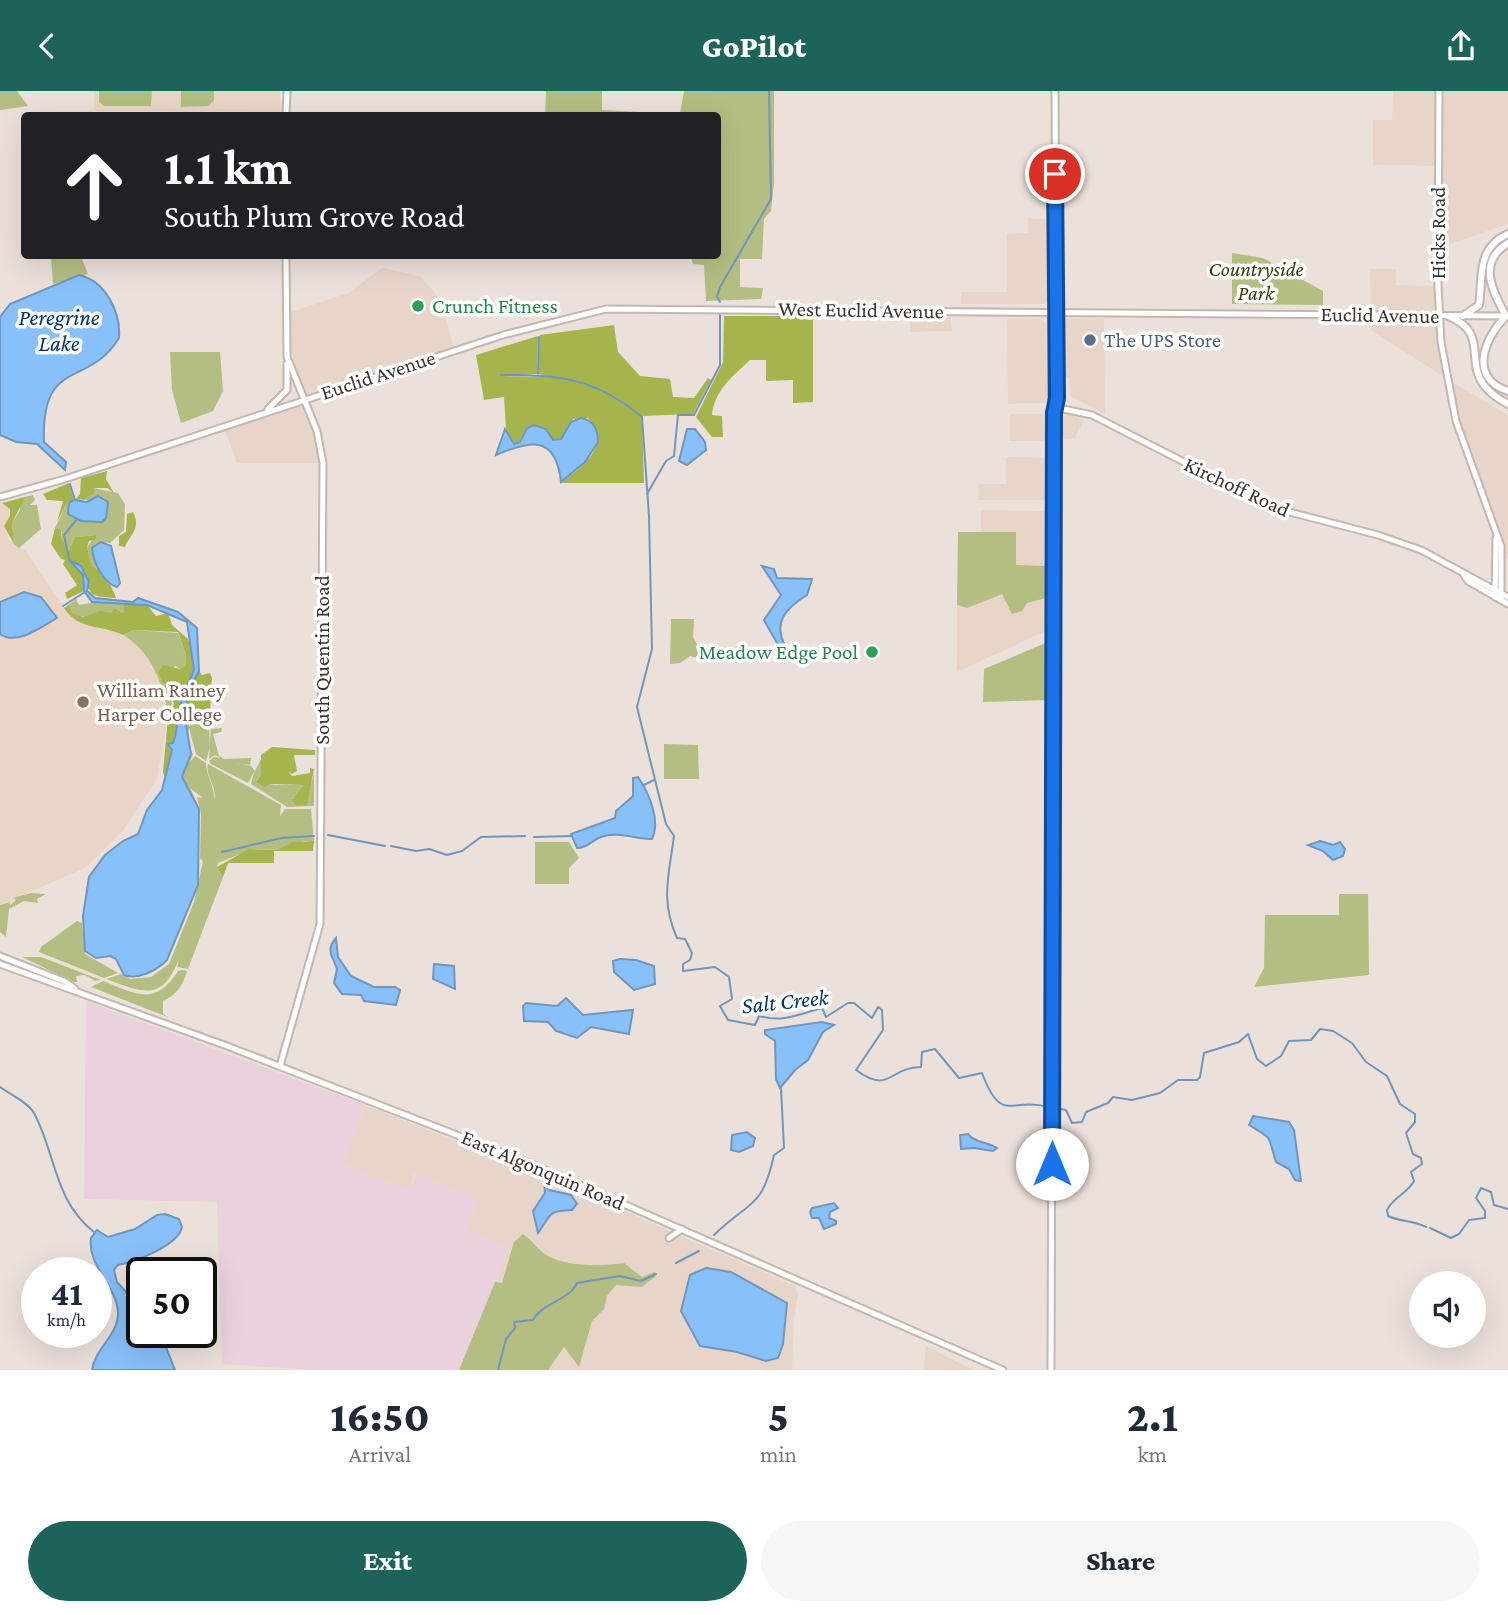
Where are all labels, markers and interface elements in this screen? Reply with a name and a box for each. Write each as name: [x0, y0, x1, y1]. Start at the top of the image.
icon: back: [28, 27, 66, 65]
icon: share: [1442, 27, 1480, 65]
text: GoPilot: [702, 28, 806, 64]
icon: ahead: [49, 140, 140, 231]
text: 1.1 km: [164, 140, 292, 195]
pin: [1025, 144, 1085, 204]
icon: arrive: [1036, 155, 1074, 193]
street label: Hicks Road: [1426, 187, 1450, 279]
text: South Plum Grove Road: [164, 198, 465, 234]
park label: Countryside Park: [1208, 257, 1304, 305]
place label: Crunch Fitness: [432, 294, 558, 318]
street label: West Euclid Avenue: [778, 297, 944, 323]
marker: Crunch Fitness: [410, 298, 426, 314]
street label: Euclid Avenue: [1320, 302, 1440, 328]
water label: Peregrine Lake: [19, 304, 100, 356]
place label: The UPS Store: [1104, 328, 1221, 352]
marker: The UPS Store: [1082, 332, 1098, 348]
street label: Euclid Avenue: [318, 345, 438, 405]
street label: Kirchoff Road: [1180, 452, 1294, 522]
street label: South Quentin Road: [310, 575, 334, 745]
place label: Meadow Edge Pool: [699, 640, 858, 664]
marker: Meadow Edge Pool: [864, 644, 880, 660]
place label: William Rainey Harper College: [97, 678, 226, 726]
marker: William Rainey Harper College: [75, 694, 91, 710]
water label: Salt Creek: [740, 983, 831, 1018]
street label: East Algonquin Road: [458, 1125, 628, 1215]
position arrow: [1015, 1127, 1089, 1201]
speed limit sign: 50: [126, 1257, 217, 1348]
map controls: [1409, 1271, 1486, 1348]
button: sound: [1409, 1271, 1486, 1348]
text: 41: [51, 1274, 82, 1313]
text: km/h: [47, 1310, 86, 1330]
text: 16:50: [330, 1393, 430, 1440]
text: 5: [768, 1393, 789, 1440]
text: 2.1: [1127, 1393, 1178, 1440]
text: Arrival: [349, 1441, 411, 1467]
text: min: [760, 1441, 797, 1467]
text: km: [1138, 1441, 1167, 1467]
button: Exit: [28, 1521, 747, 1601]
button: Share: [761, 1521, 1480, 1601]

